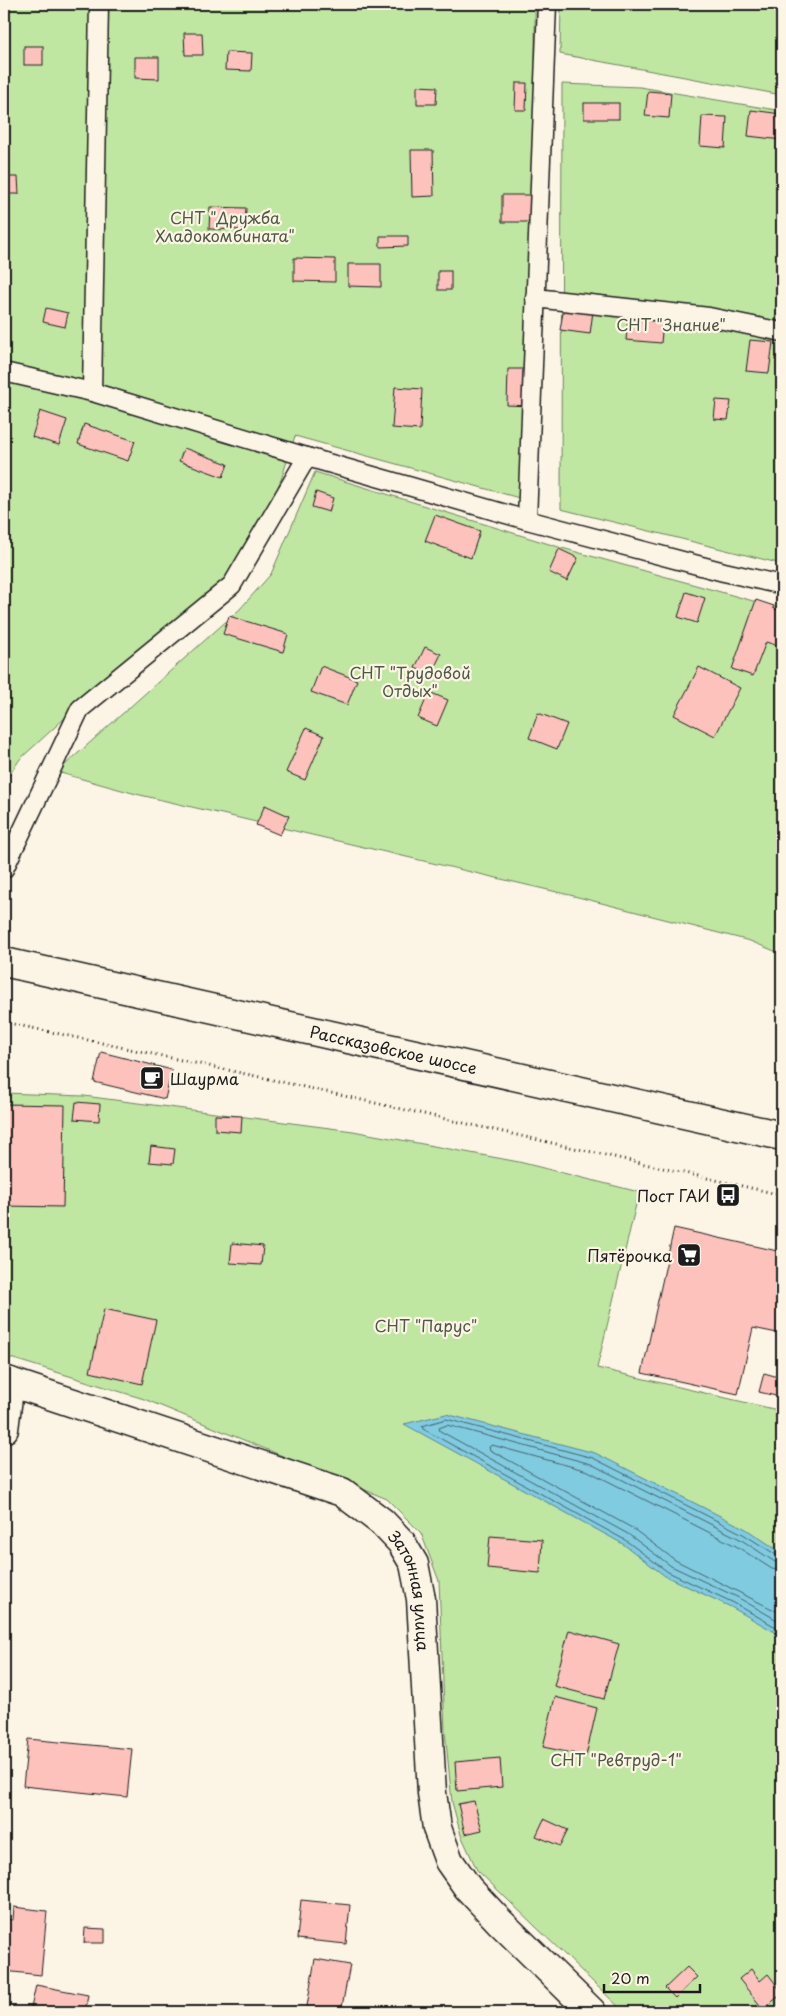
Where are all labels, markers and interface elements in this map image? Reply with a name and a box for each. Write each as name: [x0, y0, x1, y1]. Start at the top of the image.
park label: СНТ "Дружба Хладокомбината": [155, 205, 295, 247]
park label: СНТ "Знание": [616, 312, 726, 336]
park label: СНТ "Трудовой Отдых": [349, 660, 471, 702]
street label: Рассказовское шоссе: [307, 1019, 479, 1079]
cafe icon: Шаурма: [139, 1065, 165, 1091]
place label: Шаурма: [170, 1066, 239, 1090]
bus stop icon: Пост ГАИ: [715, 1182, 741, 1208]
place label: Пост ГАИ: [637, 1183, 710, 1207]
supermarket icon: Пятёрочка: [676, 1242, 702, 1268]
place label: Пятёрочка: [587, 1243, 672, 1267]
park label: СНТ "Парус": [375, 1313, 477, 1337]
street label: Затонная улица: [383, 1524, 436, 1652]
park label: СНТ "Ревтруд-1": [550, 1747, 682, 1771]
scale bar: [604, 1961, 700, 1993]
text: 20 m: [611, 1966, 650, 1989]

